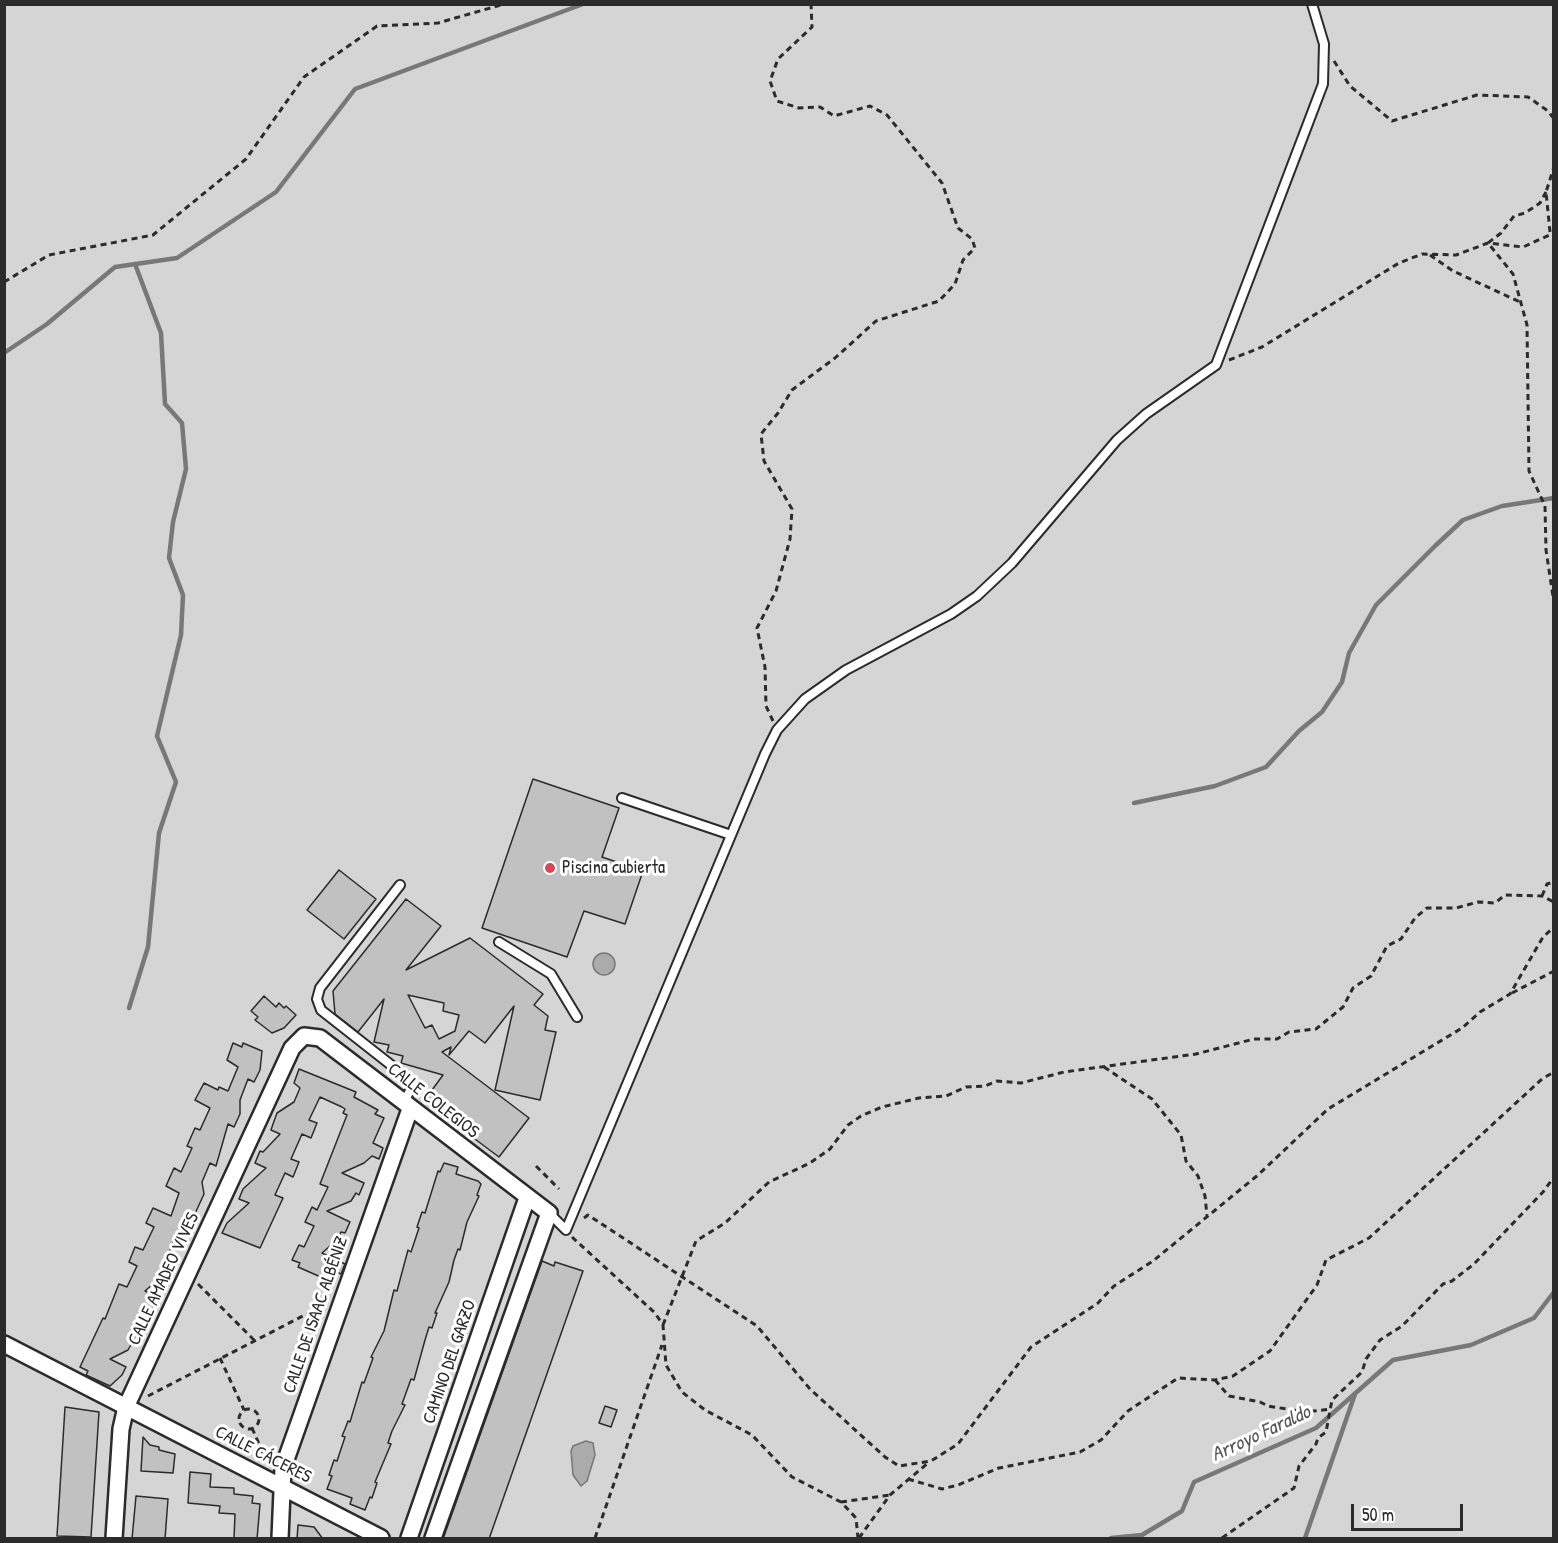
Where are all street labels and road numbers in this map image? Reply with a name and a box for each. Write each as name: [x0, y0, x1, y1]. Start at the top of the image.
street label: CALLE COLEGIOS: [383, 1059, 483, 1143]
street label: CALLE AMADEO VIVES: [124, 1209, 204, 1349]
street label: CALLE DE ISAAC ALBÉNIZ: [279, 1234, 353, 1396]
street label: CAMINO DEL GARZO: [419, 1297, 481, 1427]
street label: CALLE CÁCERES: [211, 1422, 315, 1488]

